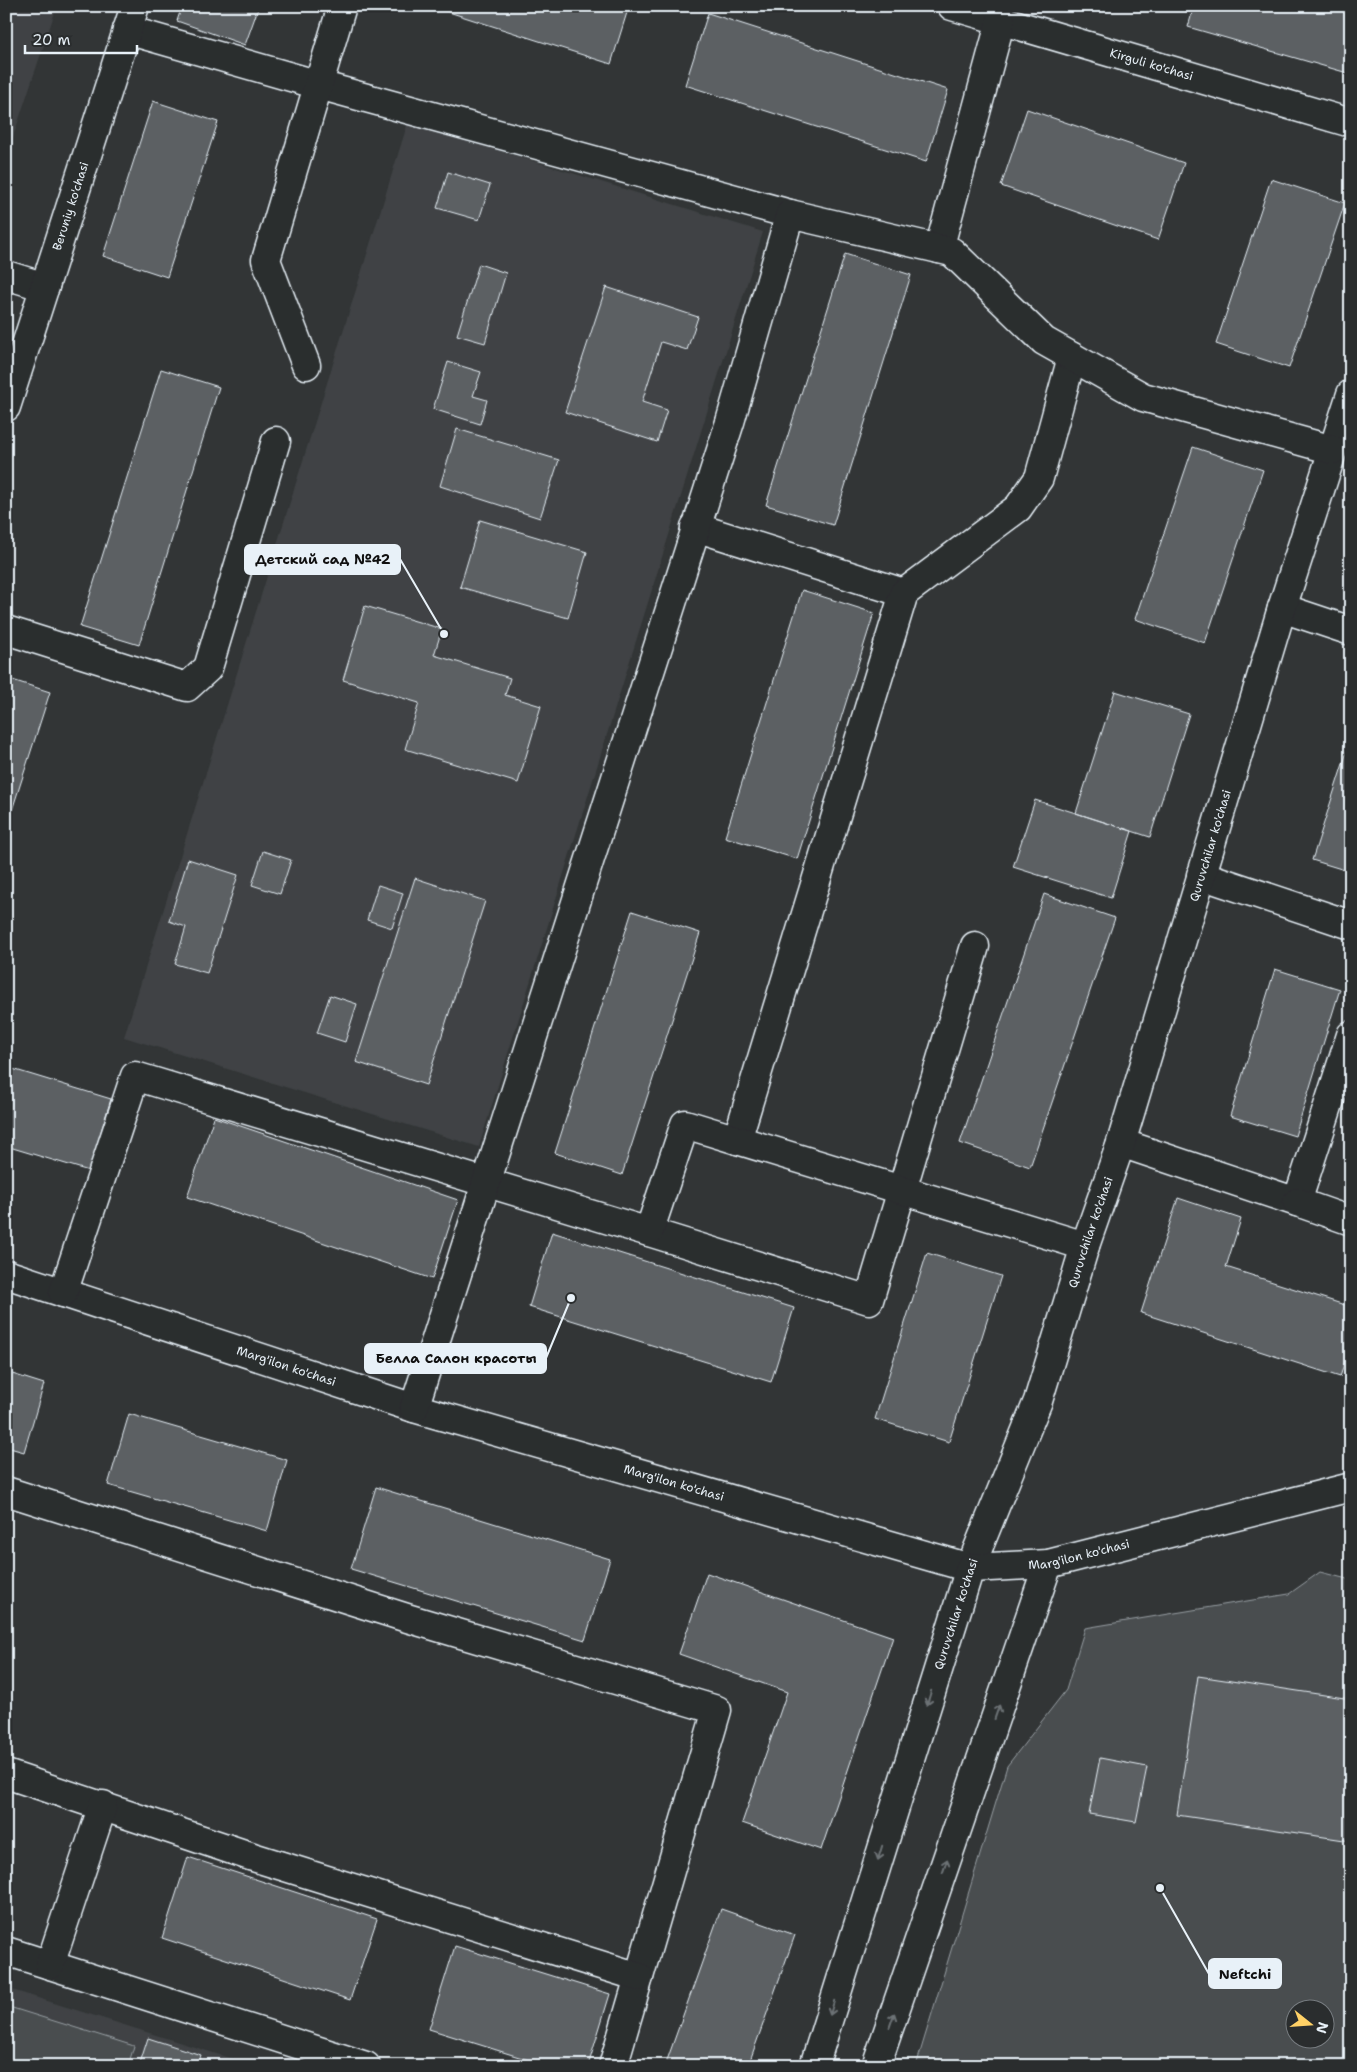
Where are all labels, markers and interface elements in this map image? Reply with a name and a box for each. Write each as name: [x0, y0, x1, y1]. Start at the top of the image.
scale bar: [25, 22, 138, 54]
text: 20 m: [32, 30, 71, 50]
street label: Kirguli ko'chasi: [1108, 45, 1195, 84]
street label: Beruniy ko'chasi: [49, 160, 92, 252]
callout: Детский сад №42: [245, 545, 400, 574]
text: Детский сад №42: [255, 550, 391, 568]
street label: Quruvchilar ko'chasi: [1186, 788, 1235, 903]
street label: Quruvchilar ko'chasi: [1065, 1175, 1117, 1290]
street label: Marg'ilon ko'chasi: [235, 1342, 338, 1390]
callout: Белла Салон красоты: [365, 1344, 546, 1373]
text: Белла Салон красоты: [376, 1349, 536, 1367]
street label: Marg'ilon ko'chasi: [622, 1461, 726, 1505]
street label: Marg'ilon ko'chasi: [1028, 1536, 1131, 1573]
street label: Quruvchilar ko'chasi: [930, 1556, 982, 1672]
one-way arrow: [924, 1690, 933, 1706]
one-way arrow: [993, 1704, 1003, 1720]
one-way arrow: [875, 1845, 885, 1861]
one-way arrow: [940, 1858, 950, 1874]
callout: Neftchi: [1209, 1959, 1281, 1988]
text: Neftchi: [1219, 1965, 1271, 1983]
one-way arrow: [826, 2000, 836, 2016]
north arrow: [1284, 2000, 1334, 2050]
one-way arrow: [888, 2012, 897, 2028]
text: N: [1312, 2020, 1333, 2036]

